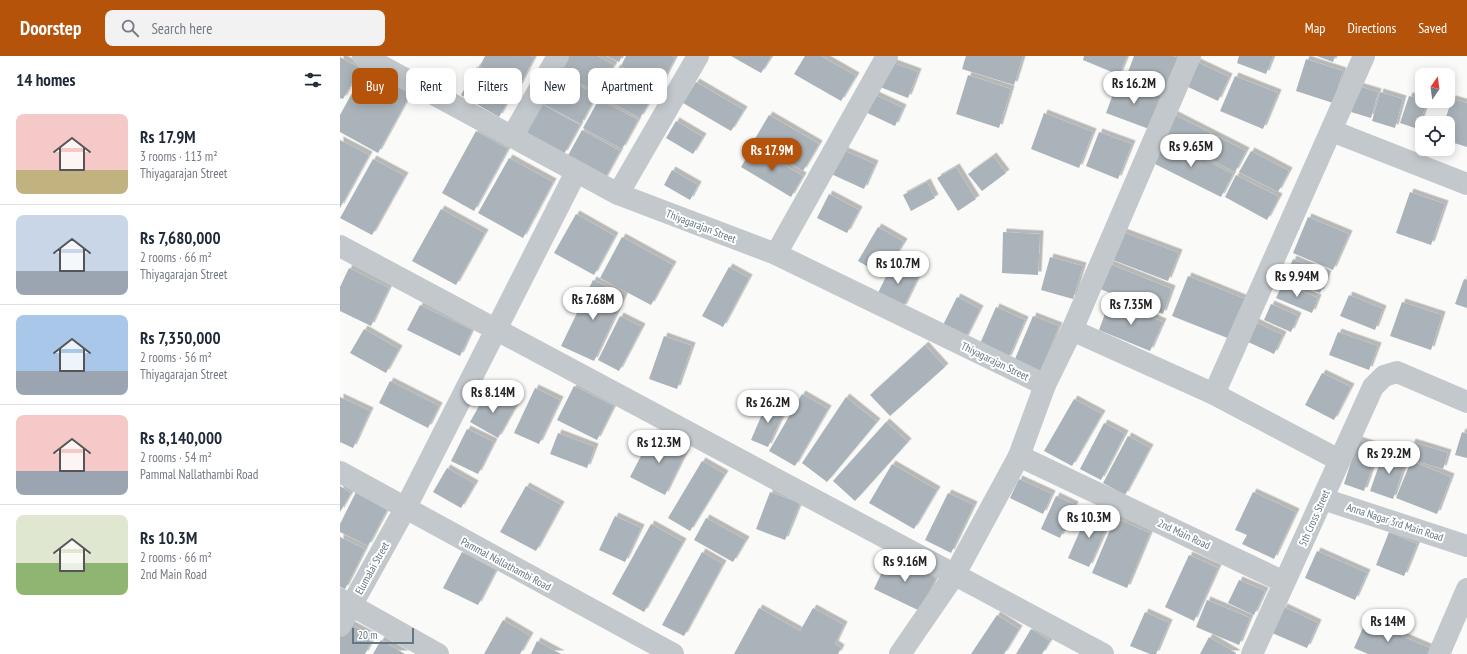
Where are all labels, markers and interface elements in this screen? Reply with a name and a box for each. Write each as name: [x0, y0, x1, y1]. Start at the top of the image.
search box: [105, 10, 385, 46]
text: Doorstep: [20, 16, 81, 40]
icon: search: [119, 17, 141, 39]
text: Search here: [151, 19, 212, 38]
text: Map: [1305, 19, 1325, 37]
text: Directions: [1347, 19, 1396, 37]
text: Saved: [1418, 19, 1447, 37]
chip: Buy: [352, 68, 398, 104]
chip: Rent: [406, 68, 456, 104]
chip: Filters: [464, 68, 522, 104]
chip: New: [530, 68, 580, 104]
chip: Apartment: [588, 68, 667, 104]
north arrow: [1415, 68, 1455, 108]
map controls: [1415, 68, 1455, 156]
text: 14 homes: [16, 69, 75, 91]
icon: filters: [302, 69, 324, 91]
pin: Rs 16.2M: [1093, 71, 1175, 105]
text: Rs 16.2M: [1112, 75, 1156, 92]
button: locate: [1415, 116, 1455, 156]
text: Rs 17.9M: [140, 126, 196, 148]
icon: home: [48, 130, 96, 178]
pin: Rs 9.65M: [1150, 134, 1232, 168]
pin: Rs 17.9M: [731, 138, 813, 172]
text: Rs 9.65M: [1169, 138, 1213, 155]
text: Rs 17.9M: [751, 142, 793, 159]
text: 3 rooms · 113 m²: [140, 148, 218, 165]
text: Thiyagarajan Street: [140, 165, 227, 182]
street label: Thiyagarajan Street: [664, 206, 738, 246]
text: Rs 7,680,000: [140, 227, 221, 249]
icon: home: [48, 231, 96, 279]
text: 2 rooms · 66 m²: [140, 249, 212, 266]
pin: Rs 10.7M: [857, 251, 939, 285]
text: Rs 10.7M: [876, 255, 920, 272]
pin: Rs 9.94M: [1256, 264, 1338, 298]
text: Thiyagarajan Street: [140, 266, 227, 283]
text: Rs 9.94M: [1275, 268, 1319, 285]
pin: Rs 7.68M: [552, 287, 634, 321]
text: Rs 7.68M: [572, 291, 614, 308]
pin: Rs 7.35M: [1090, 292, 1172, 326]
text: Rs 7.35M: [1110, 296, 1152, 313]
text: Rs 7,350,000: [140, 327, 221, 349]
icon: home: [48, 331, 96, 379]
street label: Thiyagarajan Street: [959, 338, 1031, 384]
text: 2 rooms · 56 m²: [140, 349, 212, 366]
text: Thiyagarajan Street: [140, 366, 227, 383]
pin: Rs 8.14M: [452, 380, 534, 414]
text: Rs 8.14M: [471, 384, 515, 401]
pin: Rs 26.2M: [727, 390, 809, 424]
text: Rs 26.2M: [746, 394, 790, 411]
text: Rs 8,140,000: [140, 427, 222, 449]
pin: Rs 12.3M: [618, 430, 700, 464]
icon: home: [48, 431, 96, 479]
text: Rs 12.3M: [637, 434, 681, 451]
pin: Rs 29.2M: [1348, 441, 1430, 475]
text: Rs 29.2M: [1367, 445, 1411, 462]
text: 2 rooms · 54 m²: [140, 449, 212, 466]
text: Pammal Nallathambi Road: [140, 466, 258, 483]
street label: 5th Cross Street: [1295, 488, 1333, 548]
street label: Anna Nagar 3rd Main Road: [1345, 500, 1445, 544]
pin: Rs 10.3M: [1048, 505, 1130, 539]
text: Rs 10.3M: [1067, 509, 1111, 526]
street label: 2nd Main Road: [1155, 516, 1213, 552]
text: Rs 10.3M: [140, 527, 197, 549]
icon: home: [48, 531, 96, 579]
street label: Pammal Nallathambi Road: [458, 534, 554, 594]
street label: Elumalai Street: [352, 539, 392, 597]
text: 2 rooms · 66 m²: [140, 549, 212, 566]
pin: Rs 9.16M: [864, 549, 946, 583]
text: Rs 9.16M: [883, 553, 927, 570]
text: 2nd Main Road: [140, 566, 207, 583]
pin: Rs 14M: [1355, 609, 1421, 643]
text: Rs 14M: [1371, 613, 1405, 630]
scale bar: [352, 626, 414, 645]
text: 20 m: [358, 628, 377, 642]

